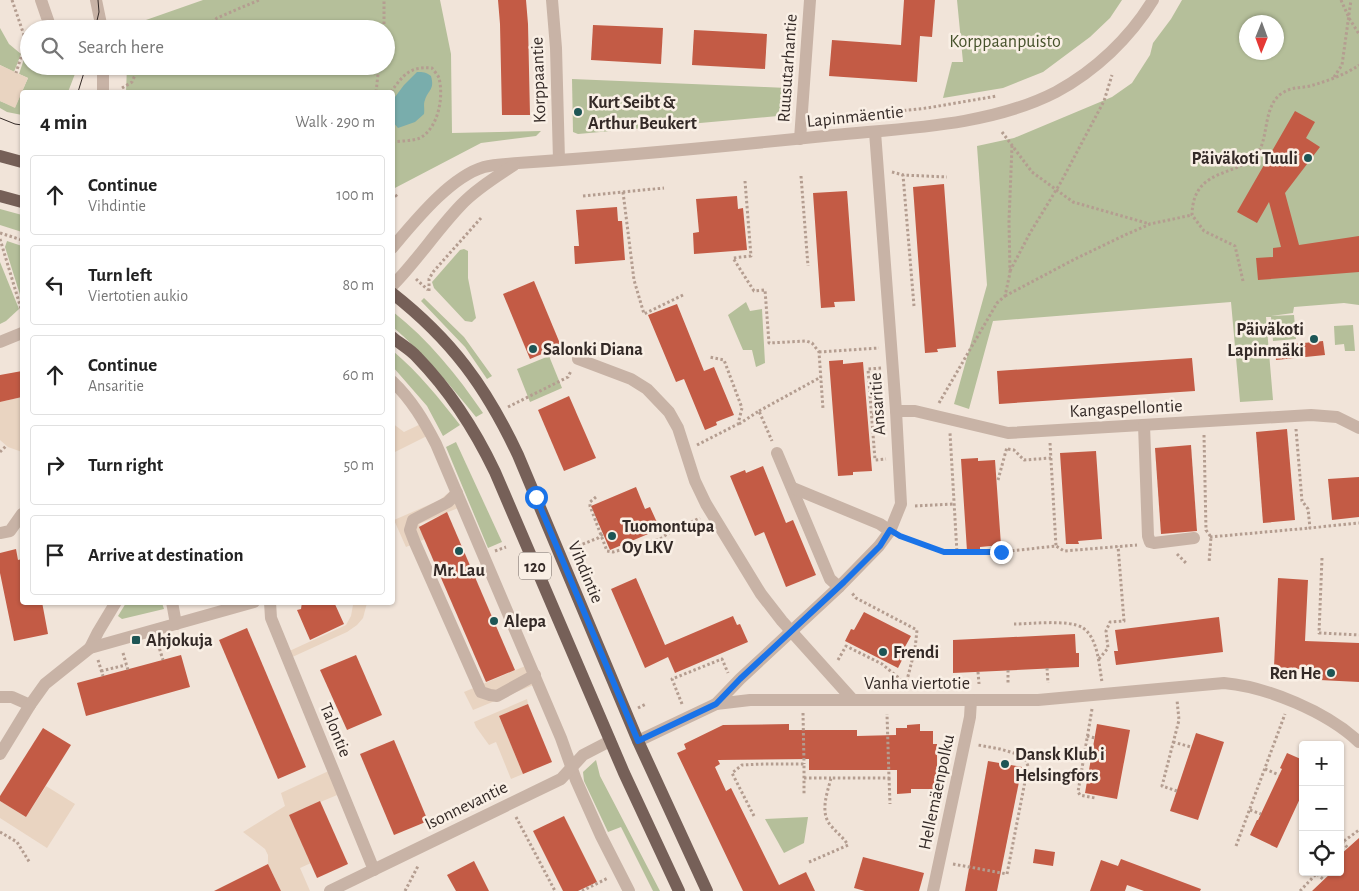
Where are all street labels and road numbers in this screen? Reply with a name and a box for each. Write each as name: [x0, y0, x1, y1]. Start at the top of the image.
street label: Ruusutarhantie: [775, 13, 801, 123]
street label: Korppaantie: [528, 36, 550, 123]
street label: Lapinmäentie: [806, 103, 904, 131]
street label: Ansaritie: [867, 372, 889, 436]
street label: Kangaspellontie: [1069, 397, 1183, 421]
street label: Vihdintie: [564, 539, 606, 606]
road number: 120: [519, 552, 551, 580]
street label: Vanha viertotie: [864, 675, 970, 693]
street label: Talontie: [316, 701, 354, 760]
street label: Hellemäenpolku: [916, 733, 958, 852]
street label: Isonnevantie: [422, 778, 511, 834]

